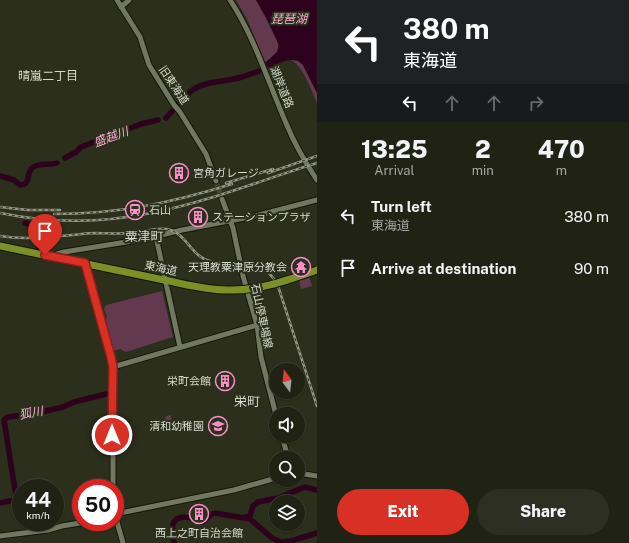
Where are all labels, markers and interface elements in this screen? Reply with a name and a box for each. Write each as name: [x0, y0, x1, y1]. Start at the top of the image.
water label: 琵琶湖: [271, 12, 309, 26]
text: 380 m: [403, 12, 490, 45]
icon: left: [337, 16, 389, 68]
text: 東海道: [403, 50, 457, 71]
street label: 旧東海道: [157, 63, 191, 107]
street label: 湖岸道路: [268, 64, 296, 110]
district label: 晴嵐二丁目: [18, 69, 78, 83]
icon: left: [399, 92, 421, 114]
icon: ahead: [441, 92, 463, 114]
icon: ahead: [483, 92, 505, 114]
icon: right: [525, 92, 547, 114]
water label: 盛越川: [92, 124, 132, 150]
text: 13:25: [361, 135, 428, 163]
text: 2: [475, 135, 491, 163]
text: 470: [538, 135, 585, 163]
building icon: 宮角ガレージ: [168, 162, 190, 184]
text: Arrival: [374, 163, 414, 178]
text: min: [472, 163, 494, 178]
text: m: [556, 163, 567, 178]
place label: 宮角ガレージ: [193, 167, 259, 179]
text: Turn left: [371, 198, 432, 215]
station icon: 石山: [124, 199, 146, 221]
place label: 石山: [149, 204, 171, 216]
icon: left: [337, 205, 359, 227]
building icon: ステーションプラザ: [187, 206, 209, 228]
text: 380 m: [564, 208, 609, 225]
place label: ステーションプラザ: [212, 211, 310, 223]
pin: [28, 214, 62, 255]
text: 東海道: [371, 218, 410, 233]
icon: arrive: [34, 220, 56, 242]
district label: 粟津町: [124, 229, 164, 244]
temple icon: 天理教粟津原分教会: [290, 256, 312, 278]
icon: arrive: [337, 257, 359, 279]
street label: 東海道: [144, 259, 178, 277]
text: Arrive at destination: [371, 260, 516, 277]
text: 90 m: [574, 260, 609, 277]
place label: 天理教粟津原分教会: [188, 261, 287, 273]
street label: 石山停車場線: [249, 282, 275, 350]
north arrow: [269, 363, 305, 399]
map controls: [269, 363, 305, 531]
building icon: 栄町会館: [214, 370, 236, 392]
place label: 栄町会館: [167, 375, 211, 387]
district label: 栄町: [234, 394, 260, 409]
water label: 狐川: [18, 404, 46, 422]
button: sound: [269, 407, 305, 443]
position arrow: [91, 414, 133, 456]
school or university icon: 清和幼稚園: [207, 415, 229, 437]
place label: 清和幼稚園: [149, 420, 204, 432]
button: search: [269, 451, 305, 487]
speed limit sign: 50: [72, 479, 124, 531]
text: 44: [25, 488, 51, 512]
button: Exit: [337, 489, 469, 535]
button: Share: [477, 489, 609, 535]
button: layers: [269, 495, 305, 531]
building icon: 西上之町自治会館: [188, 503, 210, 525]
text: km/h: [26, 509, 50, 521]
place label: 西上之町自治会館: [155, 527, 243, 539]

